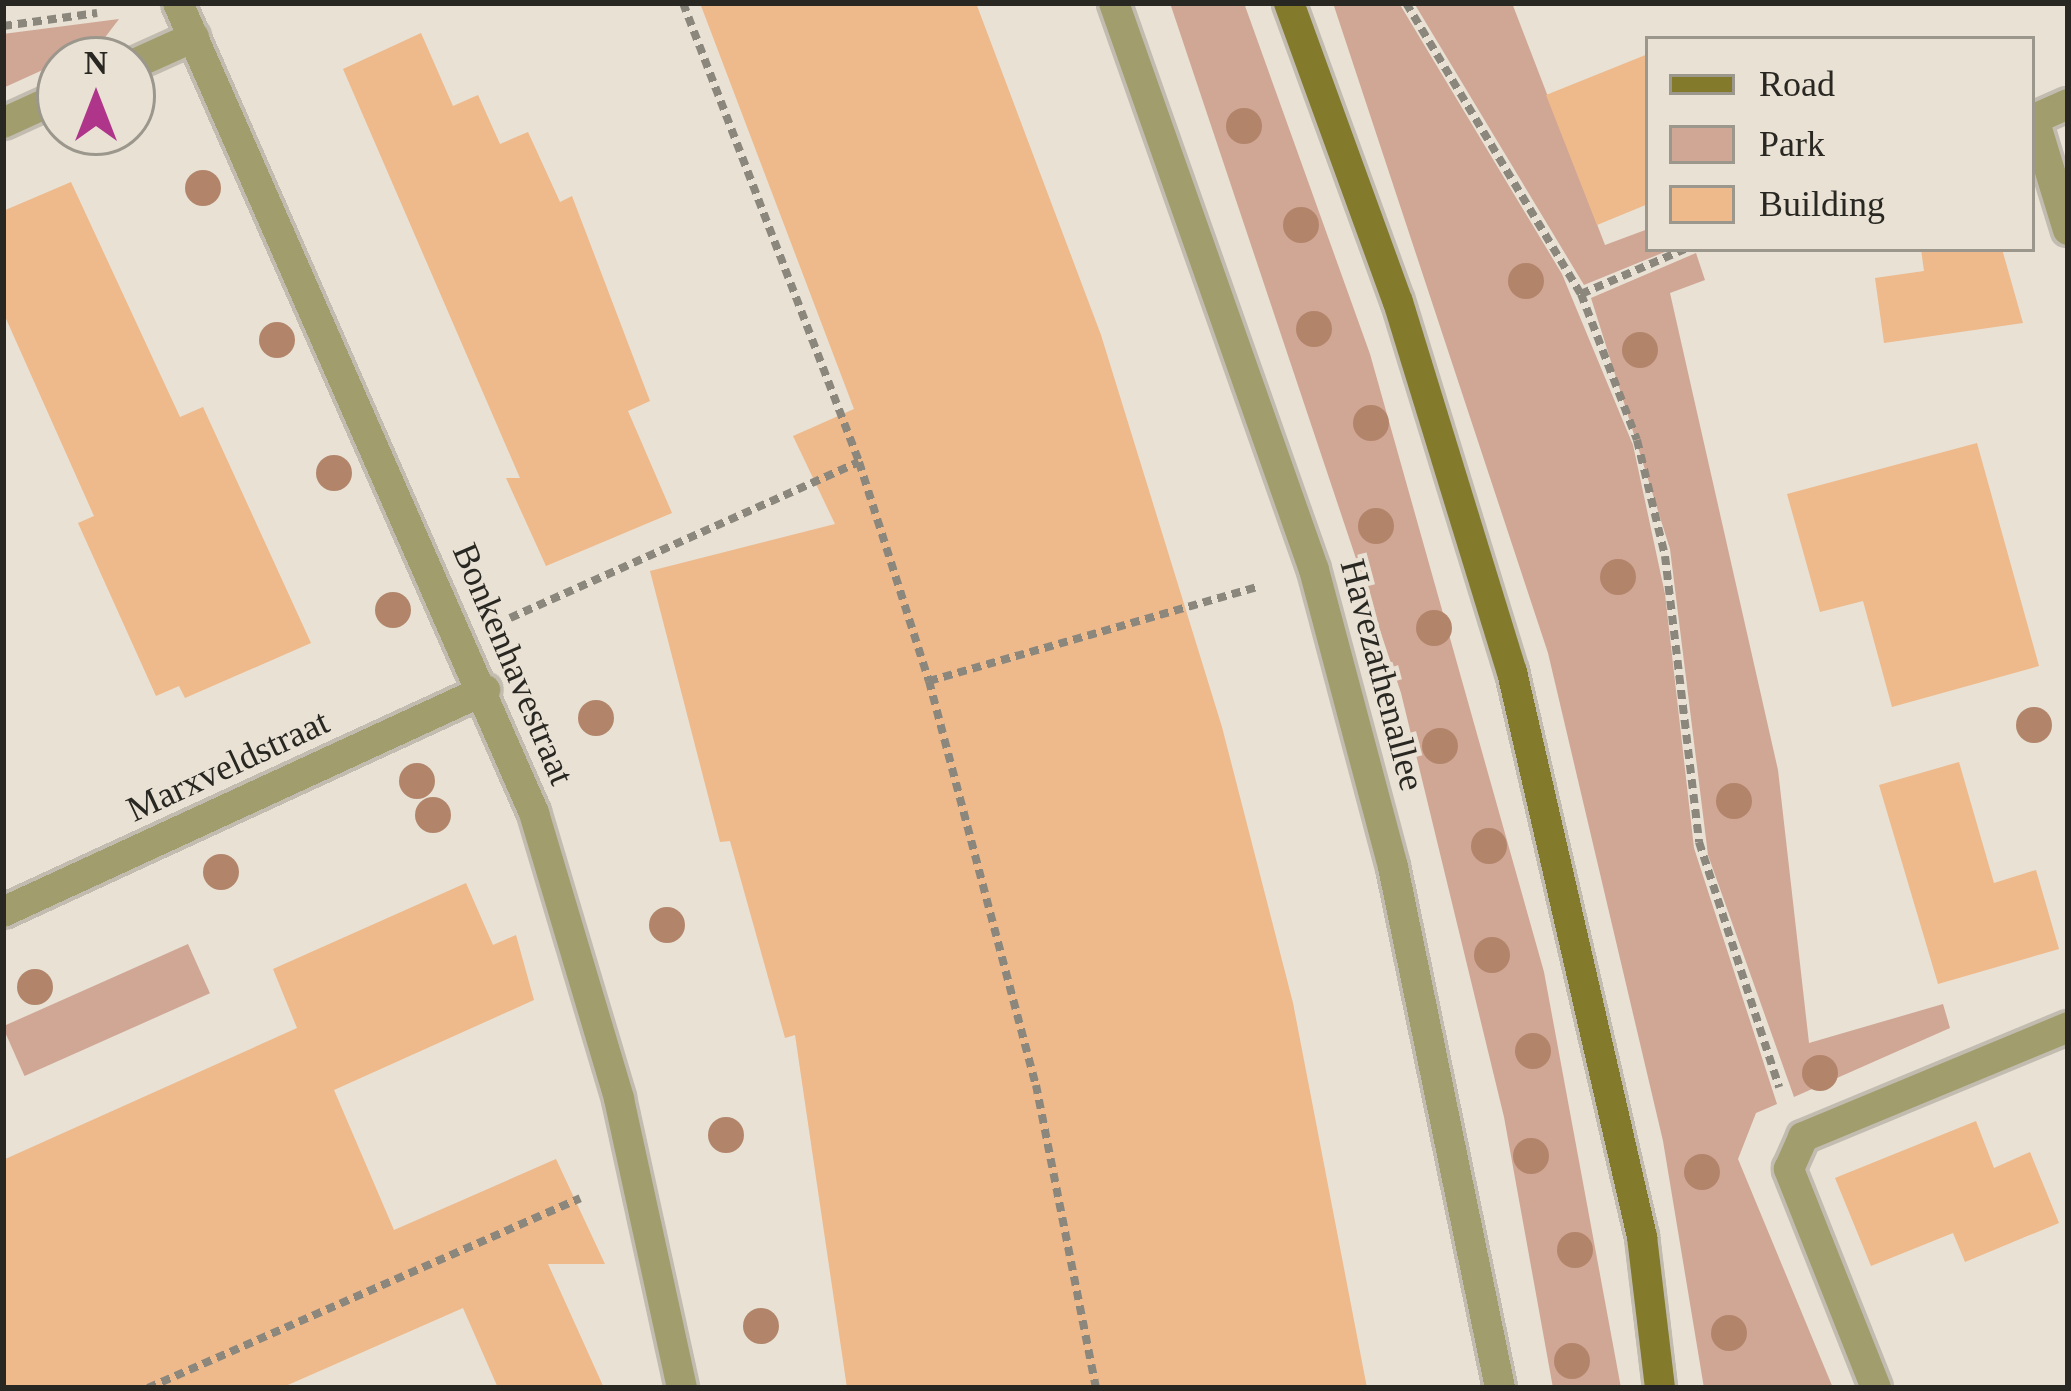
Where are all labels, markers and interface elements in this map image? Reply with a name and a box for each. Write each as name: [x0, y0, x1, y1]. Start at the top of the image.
north arrow: [36, 36, 156, 156]
legend: [1645, 36, 2035, 252]
text: N: [84, 45, 108, 81]
text: Road: [1759, 64, 1835, 104]
text: Park: [1759, 124, 1825, 164]
text: Building: [1759, 184, 1885, 224]
street label: Bonkenhavestraat: [443, 537, 583, 791]
street label: Havezathenallee: [1330, 555, 1434, 795]
street label: Marxveldstraat: [120, 700, 336, 832]

